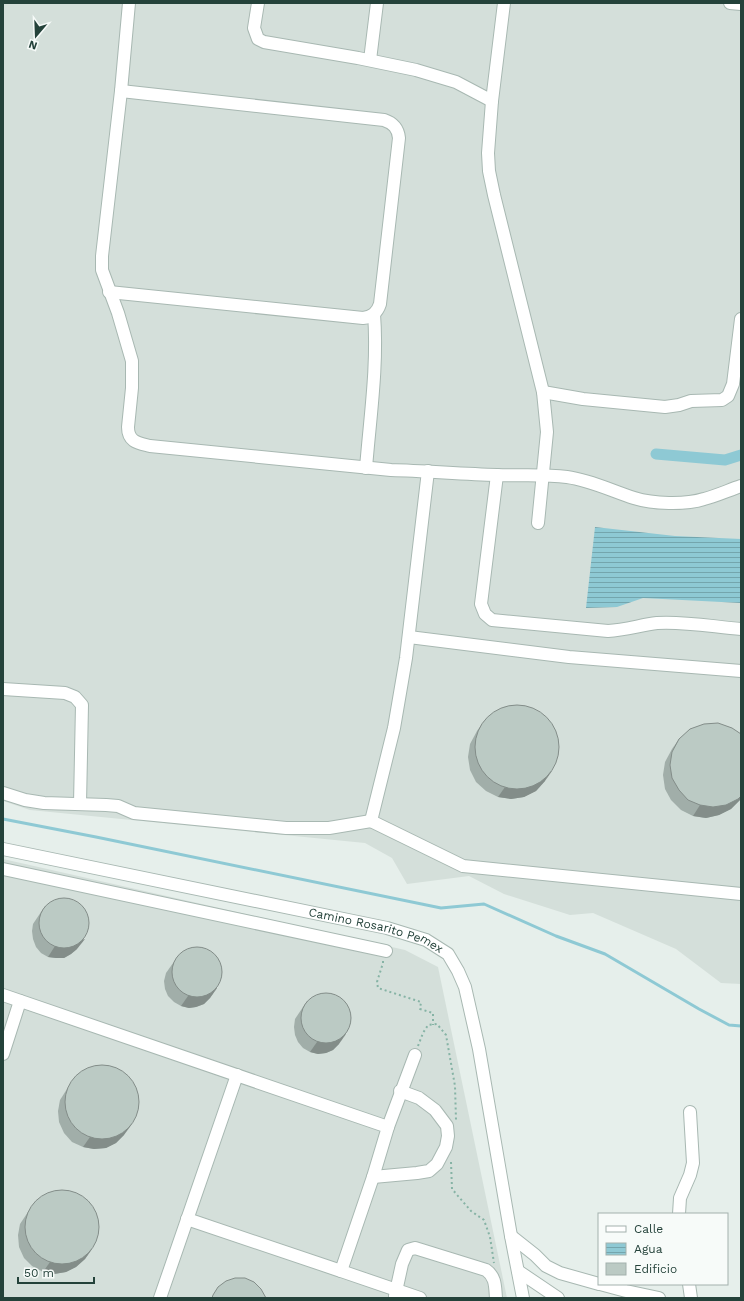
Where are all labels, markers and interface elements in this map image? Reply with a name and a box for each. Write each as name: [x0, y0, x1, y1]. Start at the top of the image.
north arrow: [16, 16, 56, 56]
text: N: [27, 38, 39, 52]
street label: Camino Rosarito Pemex: [307, 905, 446, 956]
legend: [598, 1213, 728, 1285]
text: Calle: [634, 1222, 663, 1236]
text: Agua: [634, 1242, 663, 1256]
scale bar: [18, 1259, 94, 1285]
text: Edificio: [634, 1262, 677, 1276]
text: 50 m: [24, 1266, 54, 1280]

